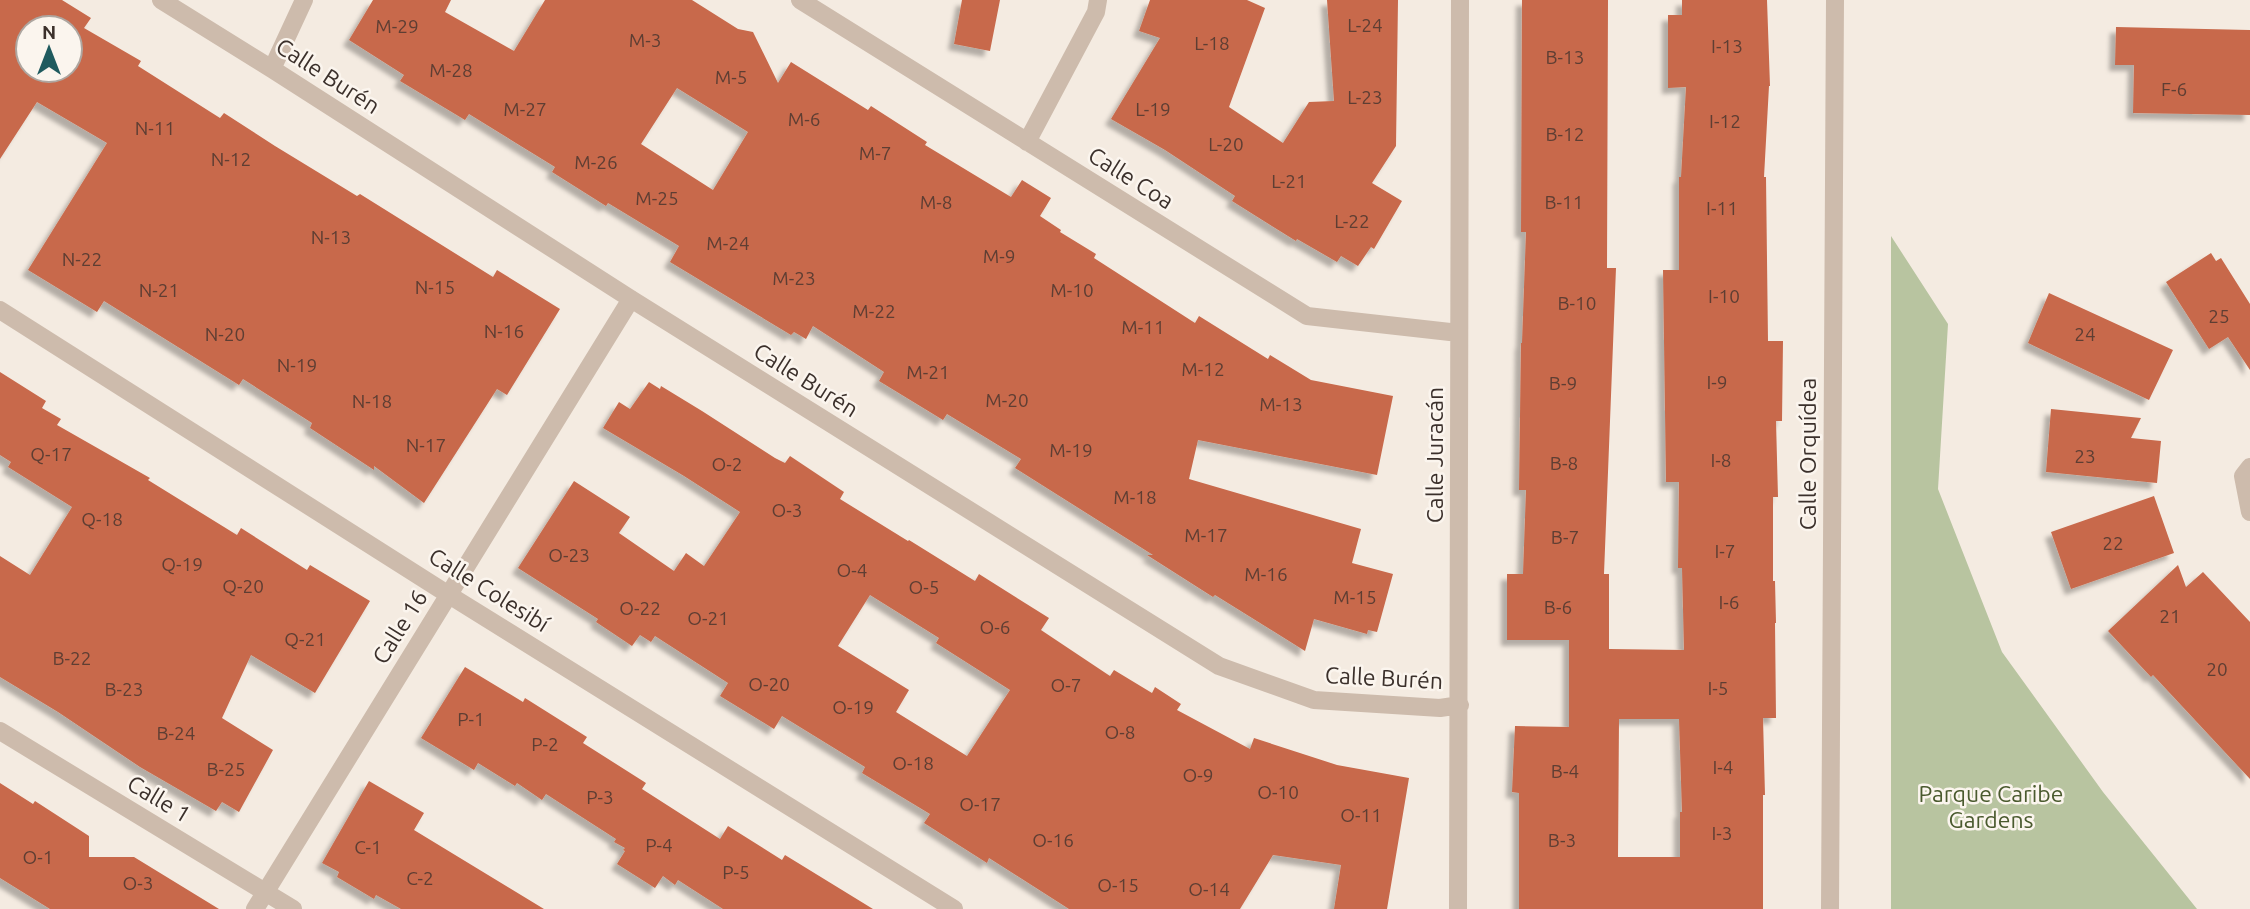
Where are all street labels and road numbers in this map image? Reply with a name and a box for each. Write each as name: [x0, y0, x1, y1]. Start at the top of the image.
street label: Calle Burén: [272, 33, 385, 118]
street label: Calle Coa: [1084, 142, 1178, 213]
street label: Calle Burén: [750, 338, 863, 422]
street label: Calle Orquídea: [1795, 378, 1820, 530]
street label: Calle Juracán: [1422, 387, 1447, 523]
street label: Calle Colesibí: [425, 543, 554, 637]
street label: Calle 16: [367, 585, 432, 668]
street label: Calle Burén: [1324, 662, 1444, 693]
street label: Calle 1: [123, 770, 195, 827]

